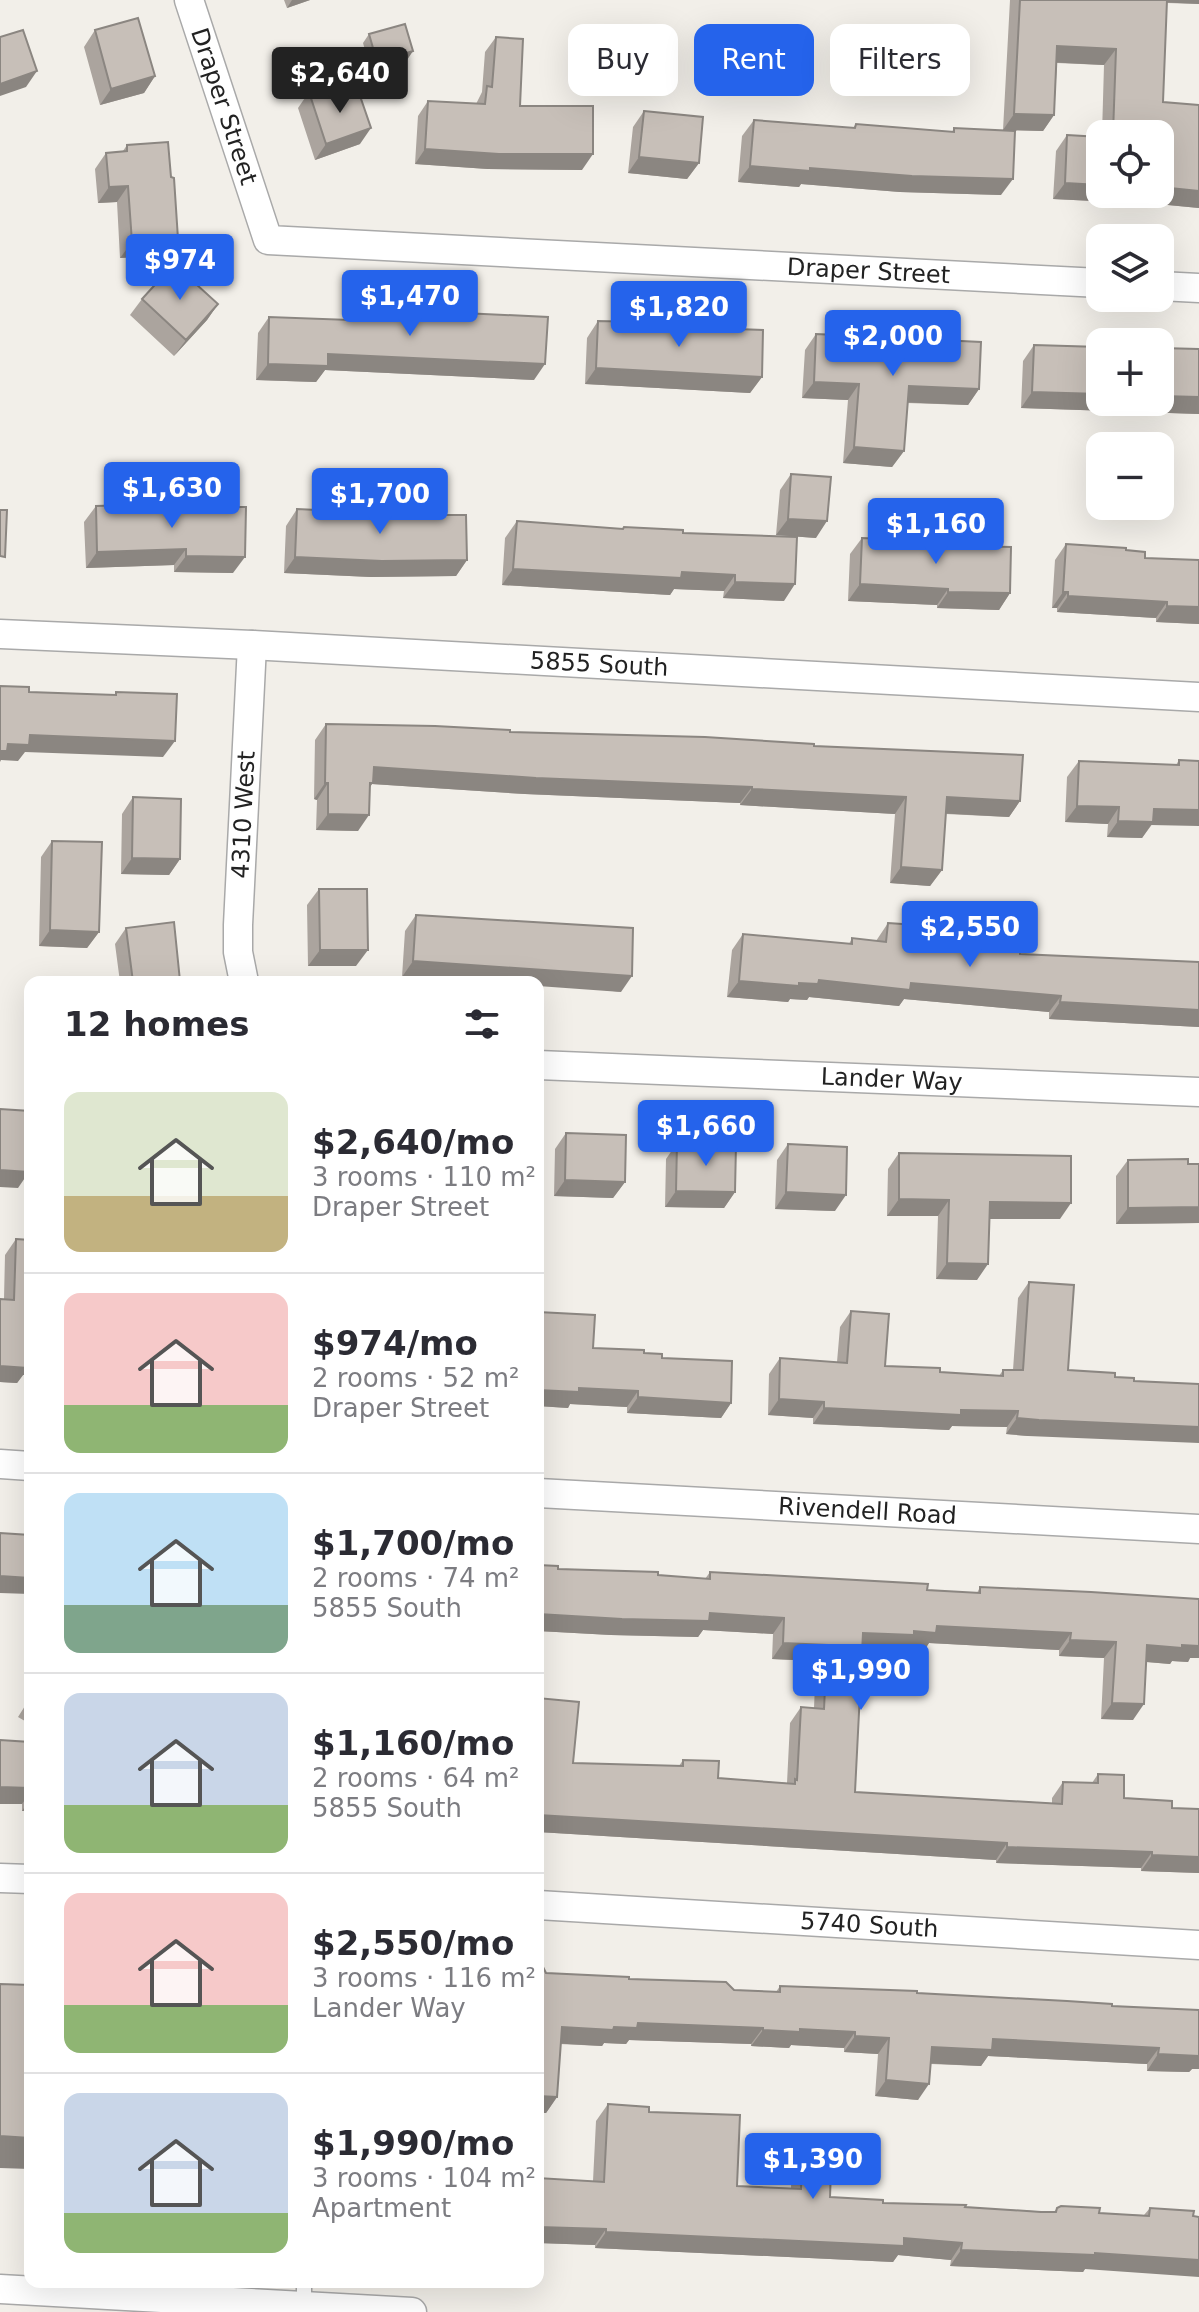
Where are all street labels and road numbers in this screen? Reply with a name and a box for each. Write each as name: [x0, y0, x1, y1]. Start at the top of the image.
street label: Draper Street: [185, 24, 263, 188]
street label: Draper Street: [786, 253, 951, 289]
street label: 5855 South: [529, 646, 669, 682]
street label: 4310 West: [226, 750, 261, 879]
street label: Lander Way: [820, 1063, 963, 1096]
street label: Rivendell Road: [777, 1492, 958, 1530]
street label: 5740 South: [799, 1907, 939, 1943]

